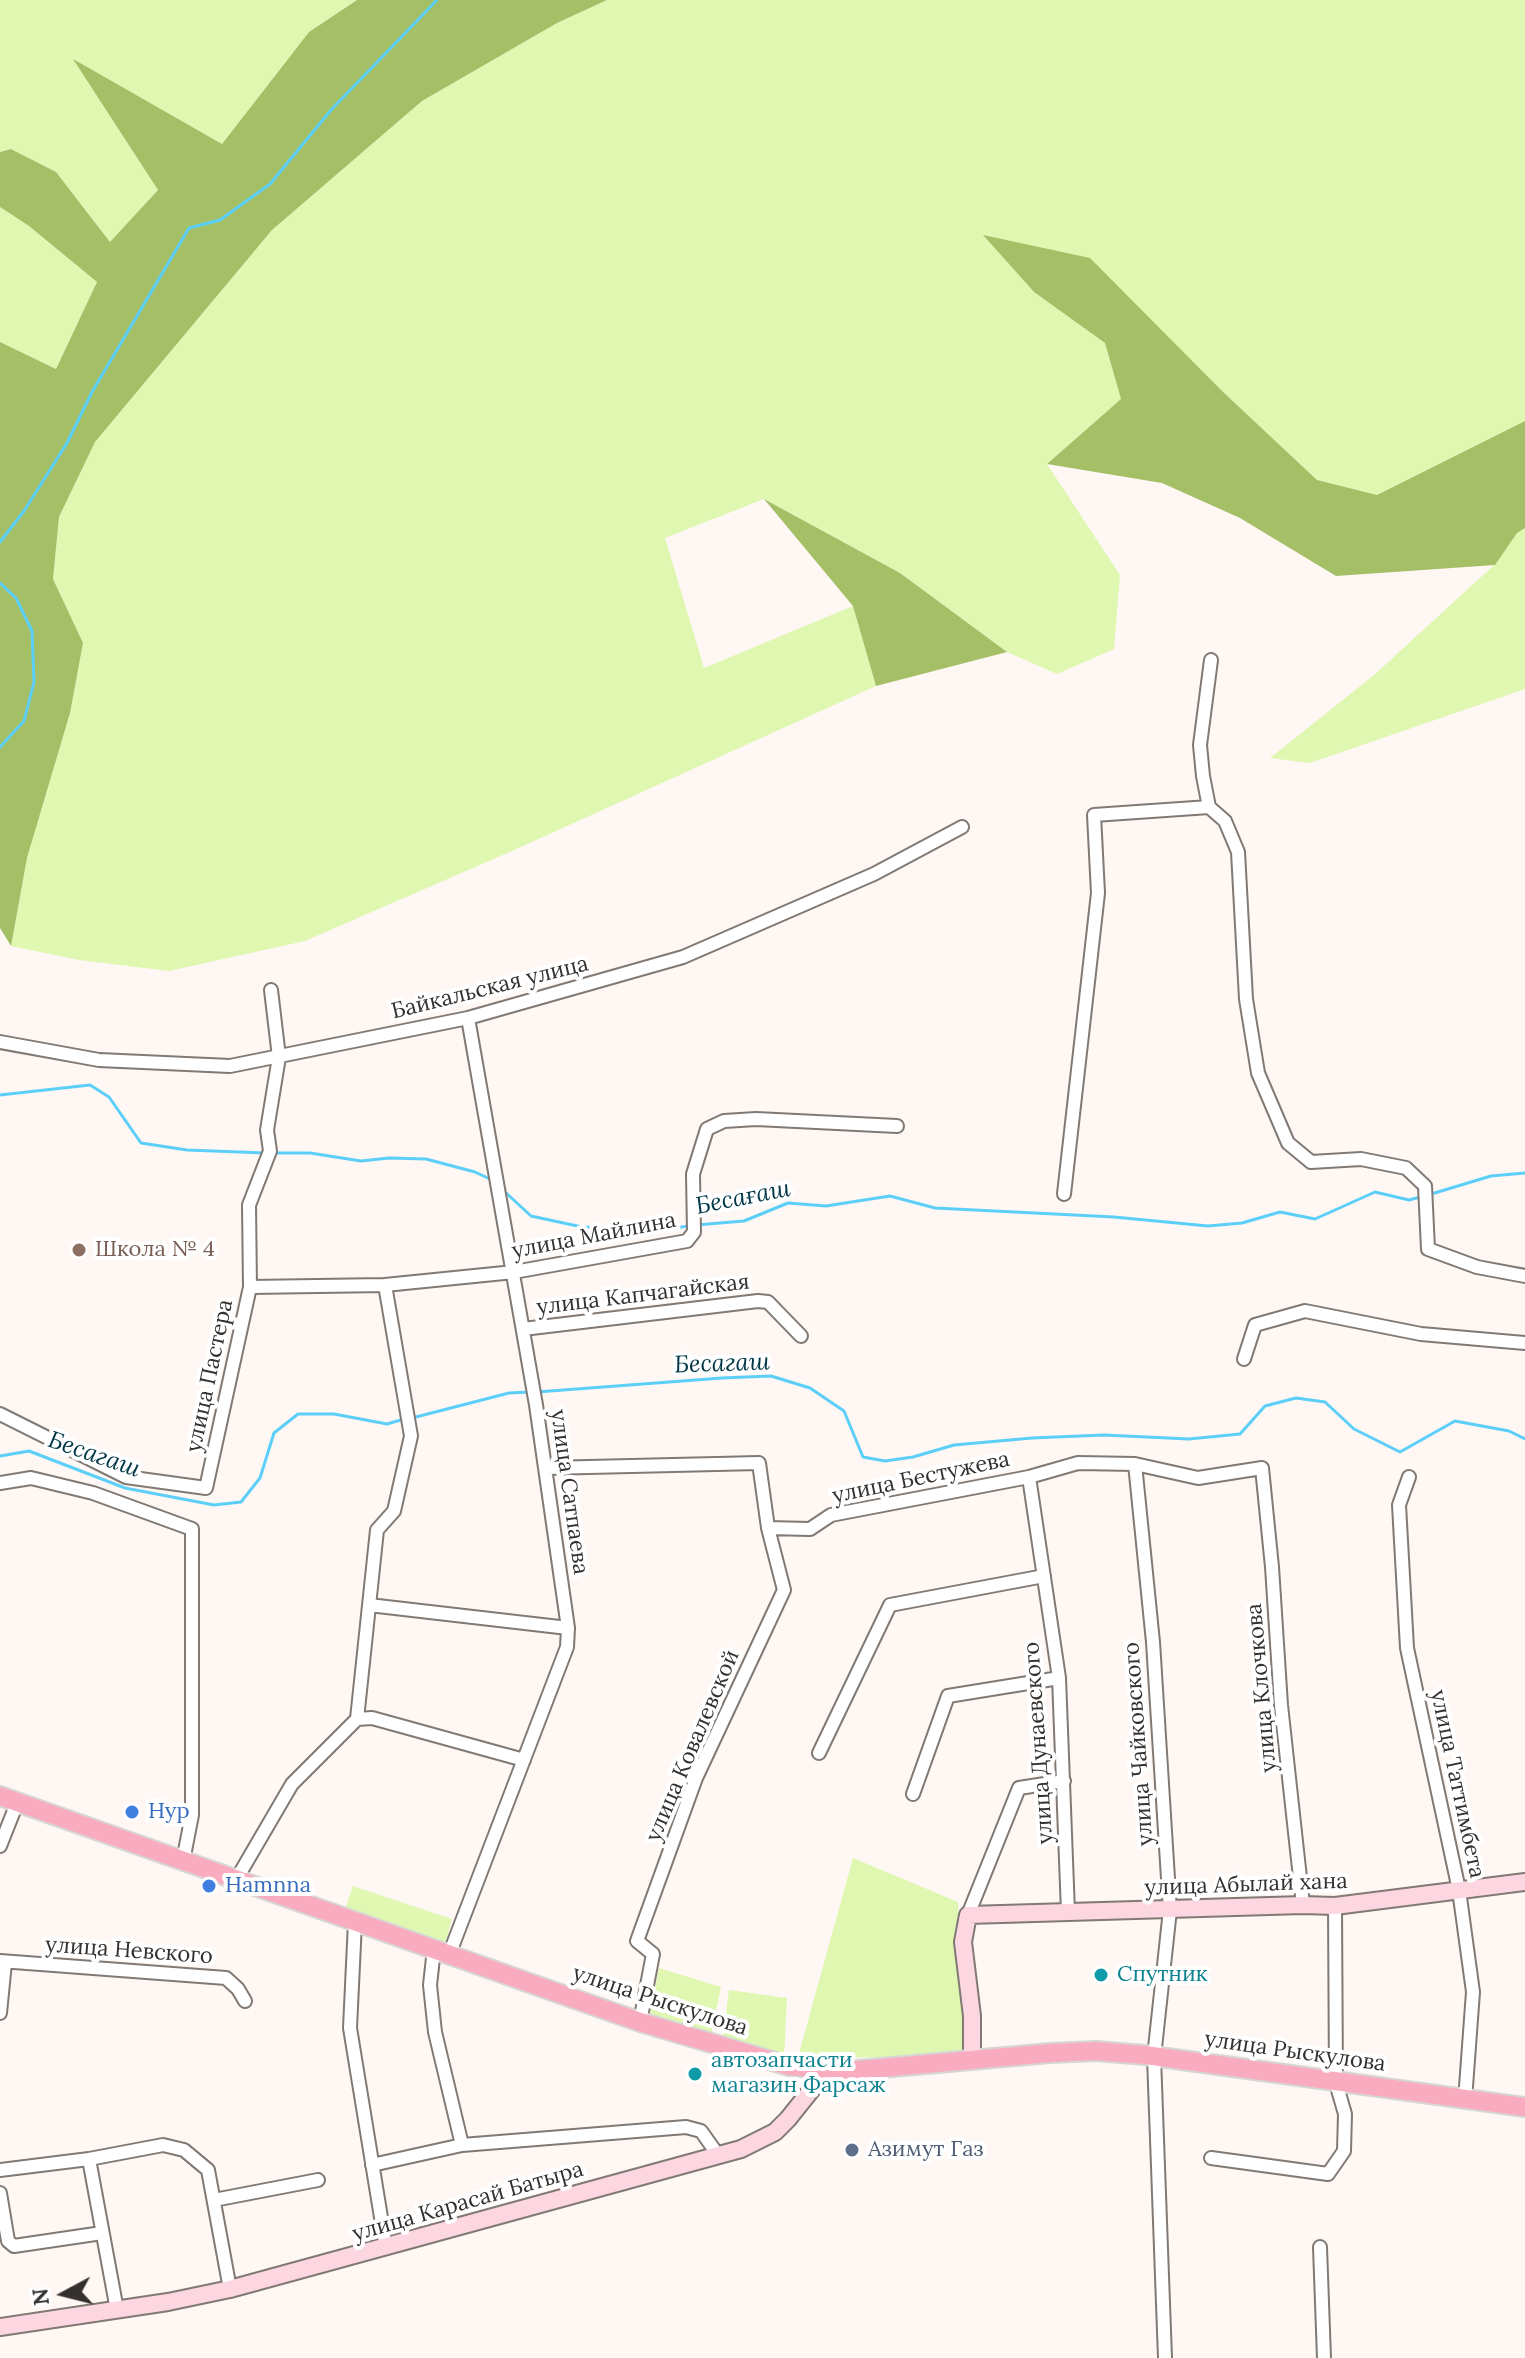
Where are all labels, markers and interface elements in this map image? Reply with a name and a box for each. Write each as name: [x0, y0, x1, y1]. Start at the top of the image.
street label: Байкальская улица: [389, 951, 591, 1025]
water label: Бесағаш: [693, 1175, 793, 1221]
street label: улица Майлина: [510, 1207, 678, 1265]
place label: Школа № 4: [95, 1237, 215, 1263]
marker: Школа № 4: [70, 1241, 88, 1259]
street label: улица Капчагайская: [535, 1269, 751, 1321]
street label: улица Пастера: [181, 1297, 239, 1455]
water label: Бесагаш: [674, 1348, 770, 1380]
street label: улица Сатпаева: [544, 1408, 594, 1576]
water label: Бесагаш: [44, 1426, 144, 1484]
street label: улица Бестужева: [830, 1446, 1012, 1510]
street label: улица Клочкова: [1241, 1602, 1283, 1774]
street label: улица Дунаевского: [1019, 1641, 1059, 1845]
street label: улица Чайковского: [1119, 1641, 1159, 1847]
street label: улица Ковалевской: [641, 1646, 745, 1846]
street label: улица Таттимбета: [1424, 1687, 1490, 1881]
place label: Hyp: [148, 1799, 190, 1825]
marker: Hyp: [123, 1803, 141, 1821]
street label: улица Абылай хана: [1144, 1868, 1348, 1902]
place label: Hamnna: [225, 1873, 311, 1899]
marker: Hamnna: [200, 1877, 218, 1895]
street label: улица Невского: [44, 1932, 214, 1970]
street label: улица Рыскулова: [569, 1960, 751, 2042]
place label: Спутник: [1117, 1962, 1208, 1988]
marker: Спутник: [1092, 1966, 1110, 1984]
street label: улица Рыскулова: [1203, 2026, 1387, 2078]
place label: автозапчасти магазин Фарсаж: [711, 2048, 886, 2100]
marker: автозапчасти магазин Фарсаж: [686, 2065, 704, 2083]
place label: Азимут Газ: [868, 2137, 984, 2163]
marker: Азимут Газ: [843, 2141, 861, 2159]
street label: улица Карасай Батыра: [349, 2156, 587, 2248]
north arrow: [24, 2254, 104, 2334]
text: N: [25, 2287, 55, 2307]

